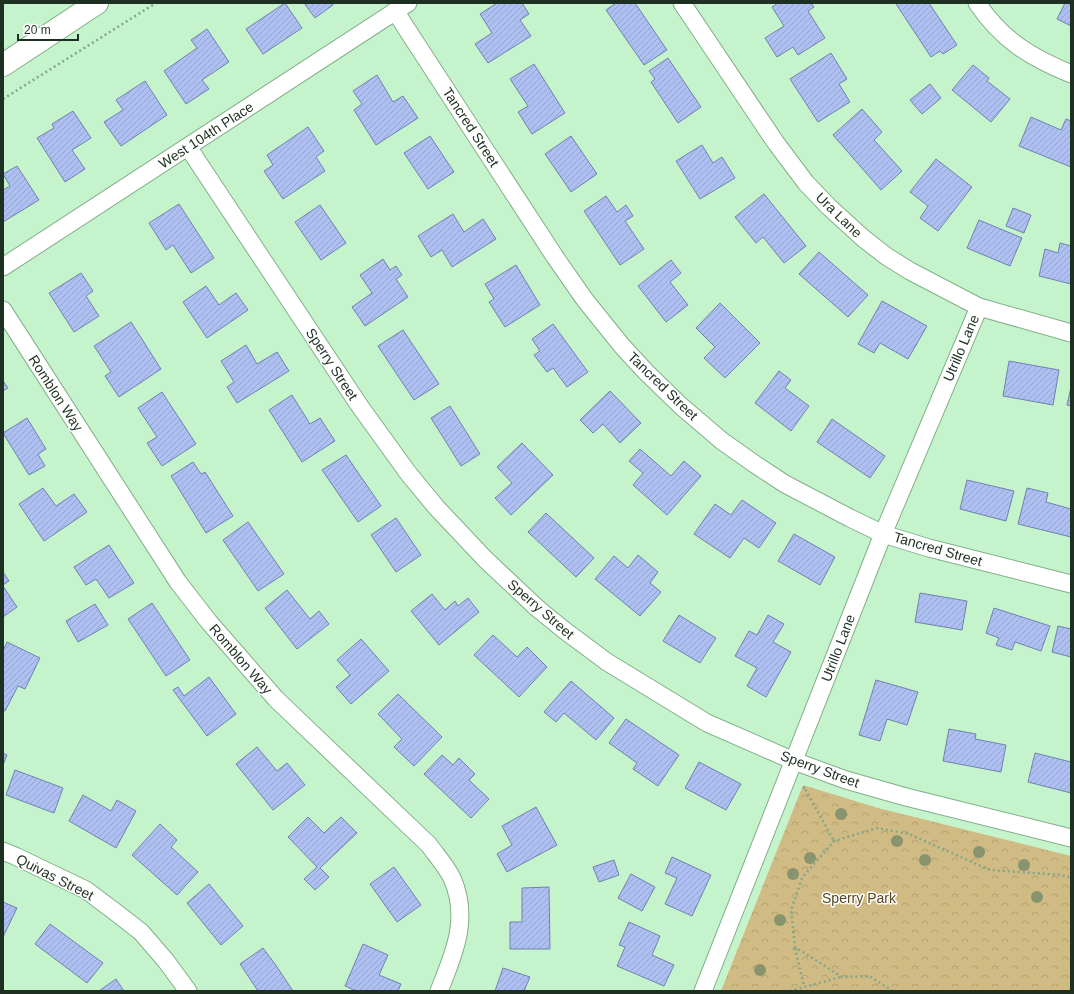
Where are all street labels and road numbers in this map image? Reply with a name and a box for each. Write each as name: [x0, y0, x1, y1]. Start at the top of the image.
street label: Tancred Street: [439, 84, 503, 170]
street label: West 104th Place: [156, 98, 256, 172]
street label: Ura Lane: [813, 189, 865, 241]
street label: Utrillo Lane: [940, 312, 982, 384]
street label: Sperry Street: [303, 325, 361, 403]
street label: Tancred Street: [625, 349, 701, 423]
street label: Romblon Way: [25, 352, 87, 434]
street label: Tancred Street: [892, 529, 984, 569]
street label: Sperry Street: [505, 576, 577, 642]
street label: Utrillo Lane: [818, 612, 858, 684]
street label: Romblon Way: [206, 621, 276, 697]
street label: Sperry Street: [779, 747, 862, 791]
street label: Quivas Street: [14, 851, 97, 903]

